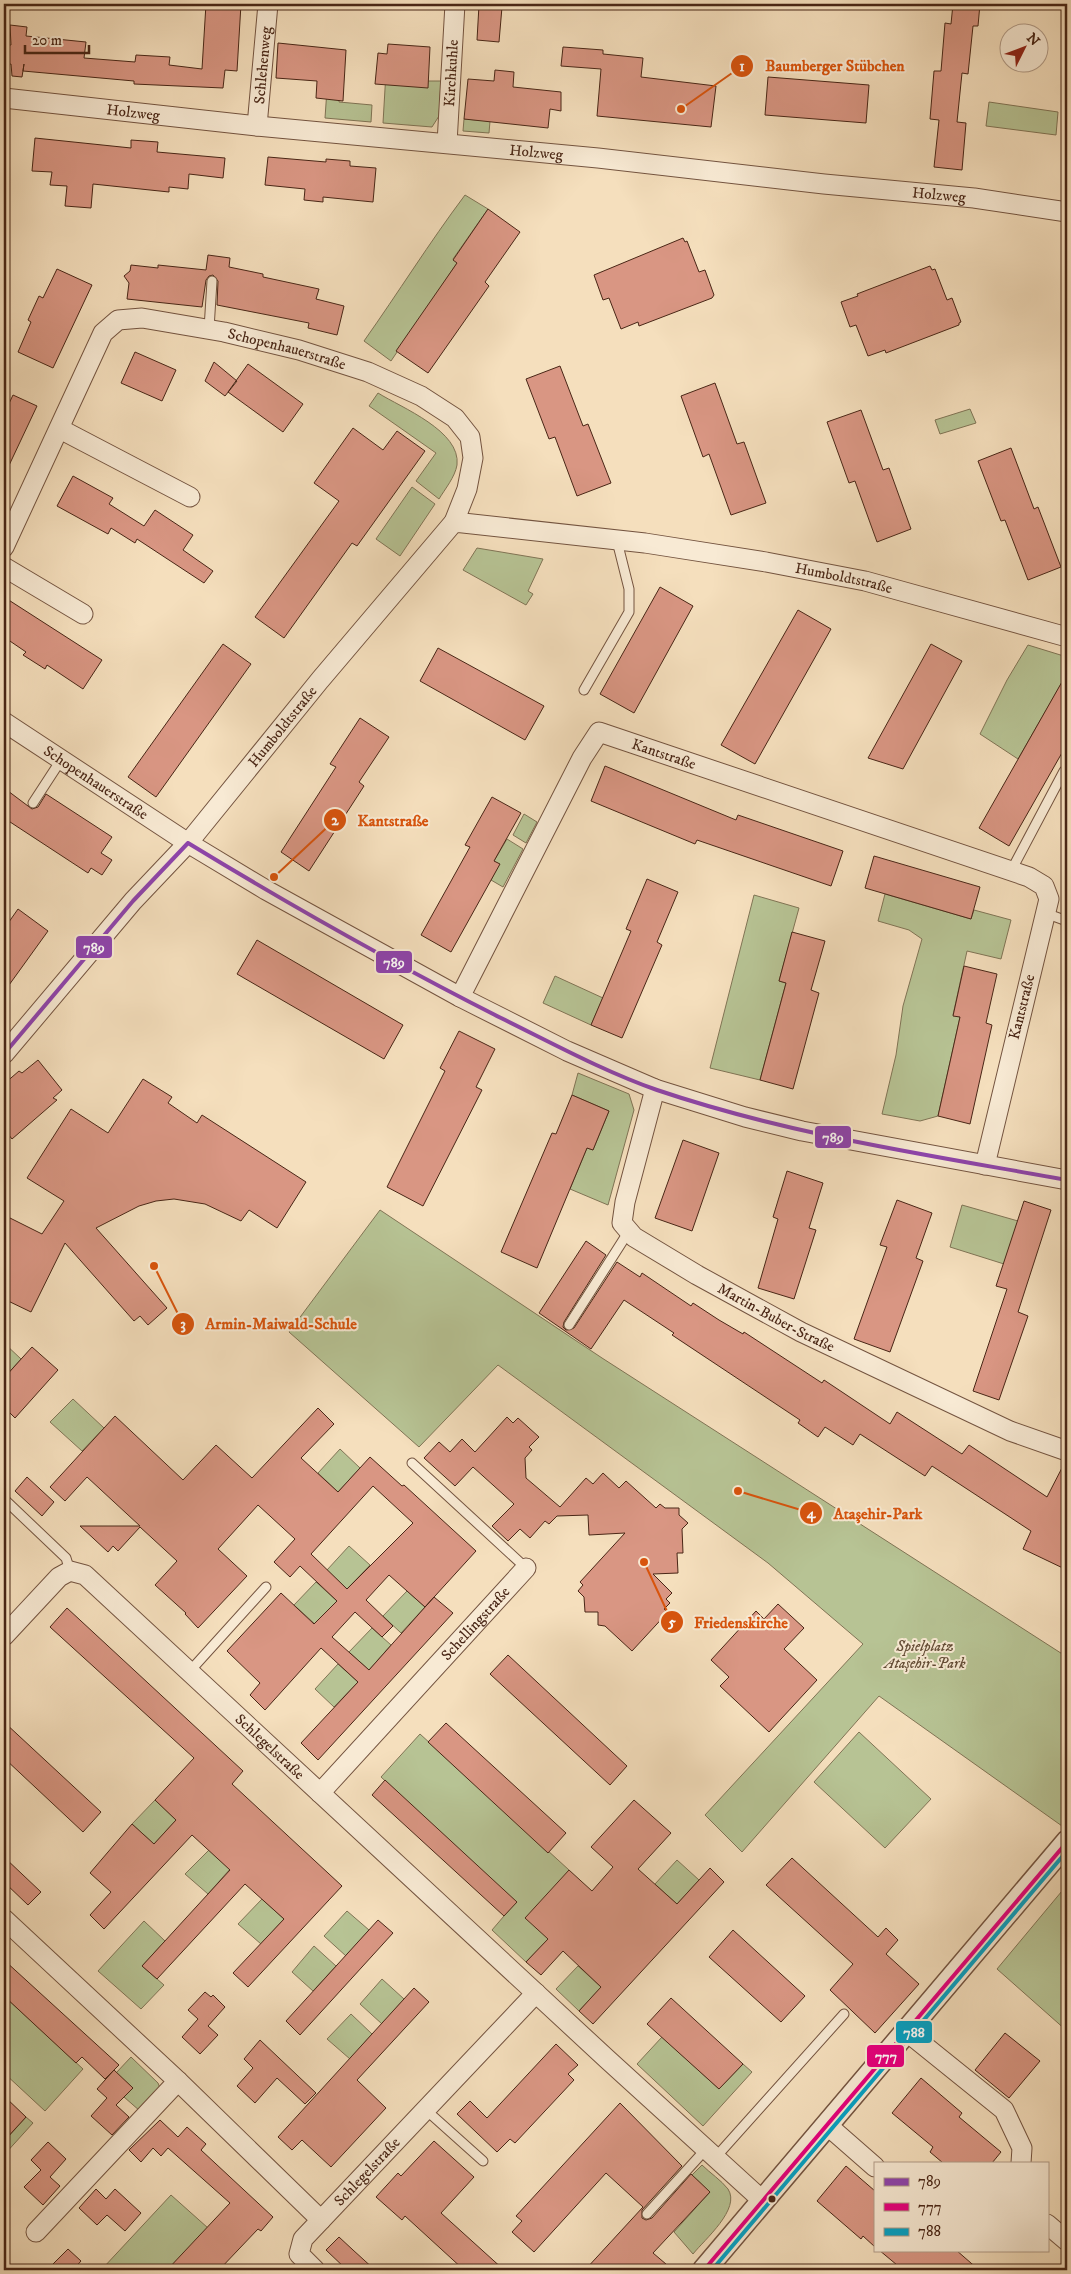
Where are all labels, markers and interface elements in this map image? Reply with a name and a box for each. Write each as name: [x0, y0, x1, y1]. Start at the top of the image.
scale bar: [25, 22, 89, 54]
north arrow: [998, 22, 1048, 72]
street label: Schlehenweg: [250, 25, 275, 105]
text: N: [1022, 30, 1044, 51]
text: 20 m: [32, 31, 62, 50]
street label: Kirchkuhle: [440, 39, 462, 107]
callout: Baumberger Stübchen: [730, 50, 914, 81]
text: Baumberger Stübchen: [765, 56, 905, 76]
text: 1: [739, 57, 745, 76]
street label: Holzweg: [105, 100, 162, 125]
street label: Holzweg: [509, 140, 565, 164]
street label: Holzweg: [911, 183, 967, 207]
street label: Schopenhauerstraße: [226, 324, 348, 374]
street label: Humboldtstraße: [794, 558, 895, 598]
street label: Humboldtstraße: [244, 682, 321, 771]
street label: Kantstraße: [629, 734, 699, 774]
street label: Schopenhauerstraße: [40, 741, 152, 824]
callout: Kantstraße: [323, 804, 438, 835]
text: 2: [331, 811, 339, 830]
text: Kantstraße: [358, 811, 429, 831]
line badge: 789: [75, 935, 113, 959]
text: 789: [83, 939, 105, 957]
line badge: 789: [375, 950, 413, 974]
text: 789: [383, 954, 405, 972]
street label: Kantstraße: [1005, 972, 1039, 1042]
line badge: 789: [814, 1125, 852, 1149]
text: 789: [822, 1129, 844, 1147]
street label: Martin-Buber-Straße: [714, 1279, 838, 1356]
callout: Armin-Maiwald-Schule: [170, 1308, 367, 1339]
text: Armin-Maiwald-Schule: [204, 1314, 357, 1334]
text: 3: [180, 1315, 186, 1334]
callout: Ataşehir-Park: [798, 1498, 932, 1529]
text: 4: [806, 1504, 817, 1523]
text: Ataşehir-Park: [833, 1504, 924, 1524]
street label: Schellingstraße: [437, 1582, 514, 1664]
callout: Friedenskirche: [659, 1606, 798, 1637]
text: 5: [667, 1613, 676, 1632]
text: Friedenskirche: [694, 1613, 788, 1633]
park label: Spielplatz Ataşehir-Park: [882, 1637, 966, 1673]
street label: Schlegelstraße: [231, 1710, 309, 1783]
line badge: 788: [895, 2020, 933, 2044]
text: 788: [903, 2024, 925, 2042]
line badge: 777: [866, 2044, 905, 2068]
text: 777: [875, 2048, 897, 2066]
street label: Schlegelstraße: [330, 2133, 404, 2210]
legend: [874, 2162, 1048, 2252]
text: 789: [918, 2172, 941, 2191]
unlabelled marker: [767, 2194, 777, 2204]
text: 777: [918, 2198, 942, 2217]
text: 788: [918, 2222, 941, 2241]

